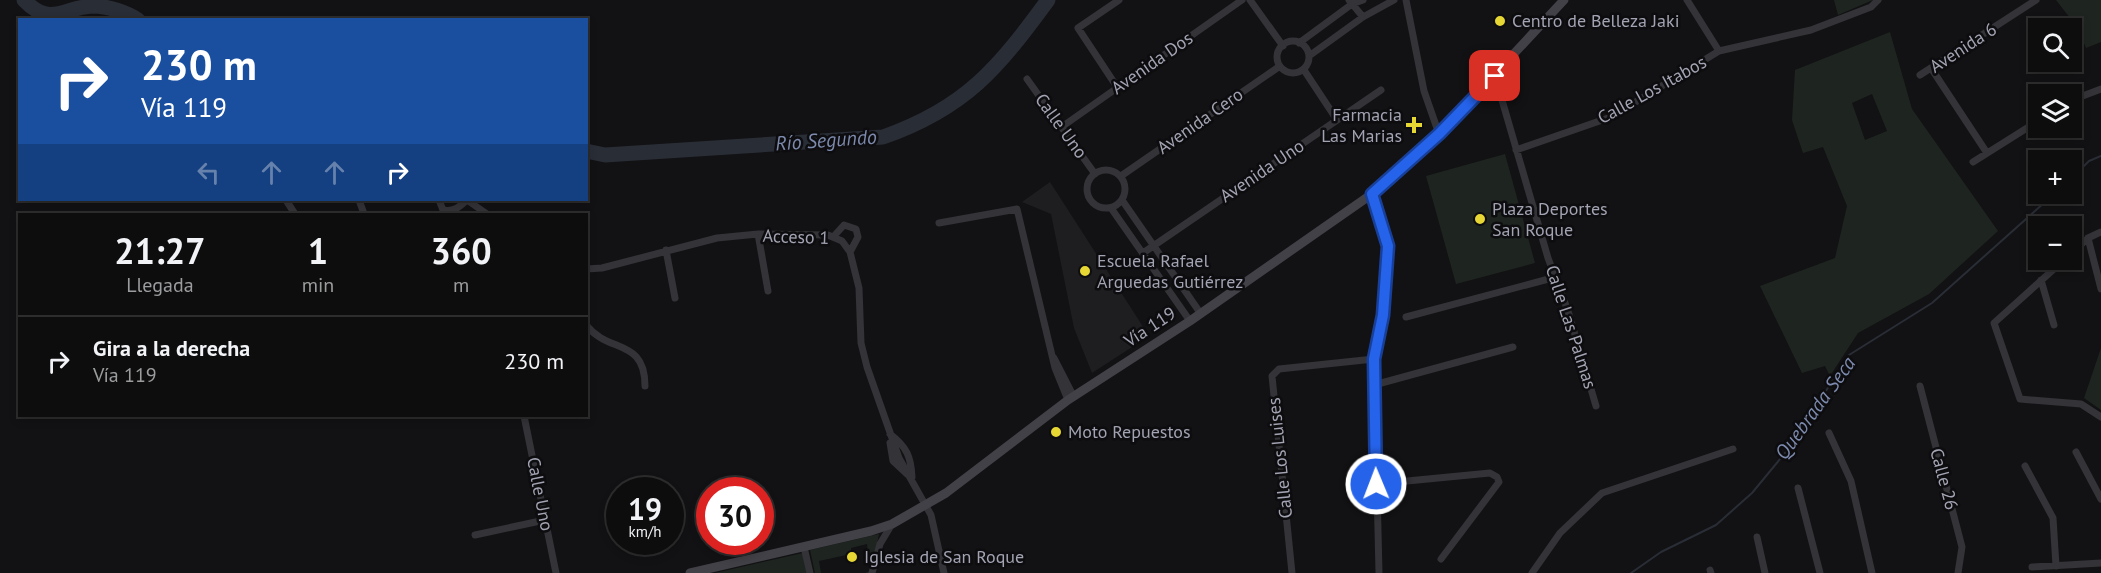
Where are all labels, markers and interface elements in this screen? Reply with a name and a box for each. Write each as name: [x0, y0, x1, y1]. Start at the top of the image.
place label: Centro de Belleza Jaki: [1512, 9, 1679, 32]
marker: Centro de Belleza Jaki: [1493, 14, 1507, 28]
street label: Avenida 6: [1925, 17, 2001, 78]
map controls: [2028, 18, 2082, 270]
button: search: [2028, 18, 2082, 72]
street label: Avenida Dos: [1106, 26, 1197, 99]
text: 230 m: [141, 37, 257, 92]
icon: right: [42, 42, 120, 120]
pin: [1469, 50, 1520, 101]
street label: Calle Los Itabos: [1593, 50, 1710, 129]
icon: arrive: [1478, 59, 1511, 92]
street label: Avenida Cero: [1152, 82, 1247, 159]
button: layers: [2028, 84, 2082, 138]
street label: Calle Uno: [1030, 89, 1093, 163]
text: Vía 119: [141, 90, 227, 124]
place label: Farmacia Las Marias: [1321, 103, 1402, 147]
marker: Farmacia Las Marias: [1407, 118, 1421, 132]
water label: Río Segundo: [774, 123, 878, 157]
street label: Avenida Uno: [1215, 134, 1308, 207]
button: +: [2028, 150, 2082, 204]
icon: left: [192, 156, 225, 189]
icon: ahead: [255, 156, 288, 189]
icon: ahead: [318, 156, 351, 189]
icon: right: [381, 156, 414, 189]
place label: Plaza Deportes San Roque: [1492, 197, 1608, 241]
marker: Plaza Deportes San Roque: [1473, 212, 1487, 226]
button: −: [2028, 216, 2082, 270]
street label: Acceso 1: [762, 224, 830, 249]
text: 21:27: [114, 227, 206, 274]
text: 1: [308, 227, 328, 274]
text: 360: [431, 227, 492, 274]
place label: Escuela Rafael Arguedas Gutiérrez: [1097, 249, 1243, 293]
street label: Calle Las Palmas: [1541, 262, 1602, 391]
marker: Escuela Rafael Arguedas Gutiérrez: [1078, 264, 1092, 278]
text: Llegada: [126, 272, 194, 298]
text: min: [302, 272, 334, 298]
text: m: [453, 272, 469, 298]
street label: Vía 119: [1119, 301, 1180, 352]
text: Gira a la derecha: [93, 334, 250, 362]
icon: right: [42, 345, 75, 378]
text: 230 m: [504, 347, 564, 375]
water label: Quebrada Seca: [1769, 351, 1861, 465]
text: Vía 119: [93, 362, 157, 388]
street label: Calle Los Luises: [1262, 396, 1297, 520]
place label: Moto Repuestos: [1068, 420, 1191, 443]
marker: Moto Repuestos: [1049, 425, 1063, 439]
street label: Calle 26: [1925, 445, 1964, 512]
position arrow: [1344, 452, 1408, 516]
street label: Calle Uno: [522, 455, 559, 533]
speed limit sign: 30: [696, 477, 774, 555]
text: 19: [628, 489, 662, 528]
text: km/h: [629, 522, 661, 541]
place label: Iglesia de San Roque: [864, 545, 1024, 568]
marker: Iglesia de San Roque: [845, 550, 859, 564]

